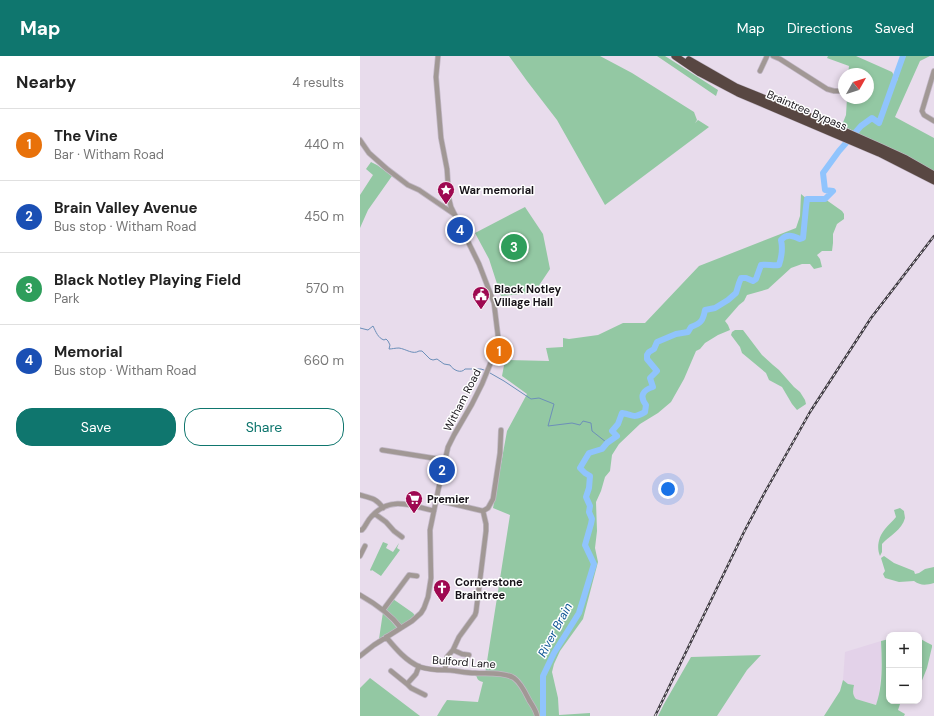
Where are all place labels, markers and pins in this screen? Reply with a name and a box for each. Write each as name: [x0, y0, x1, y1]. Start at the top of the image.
place icon: War memorial: [436, 180, 456, 205]
place label: War memorial: [459, 183, 534, 197]
pin: 4: [447, 215, 473, 245]
pin: 3: [501, 232, 527, 262]
place label: Black Notley Village Hall: [494, 282, 562, 309]
public building icon: Black Notley Village Hall: [471, 285, 491, 310]
pin: 1: [486, 336, 512, 366]
pin: 2: [429, 455, 455, 485]
supermarket icon: Premier: [404, 489, 424, 514]
place label: Premier: [427, 492, 470, 506]
place label: Cornerstone Braintree: [455, 575, 523, 602]
church icon: Cornerstone Braintree: [432, 578, 452, 603]

